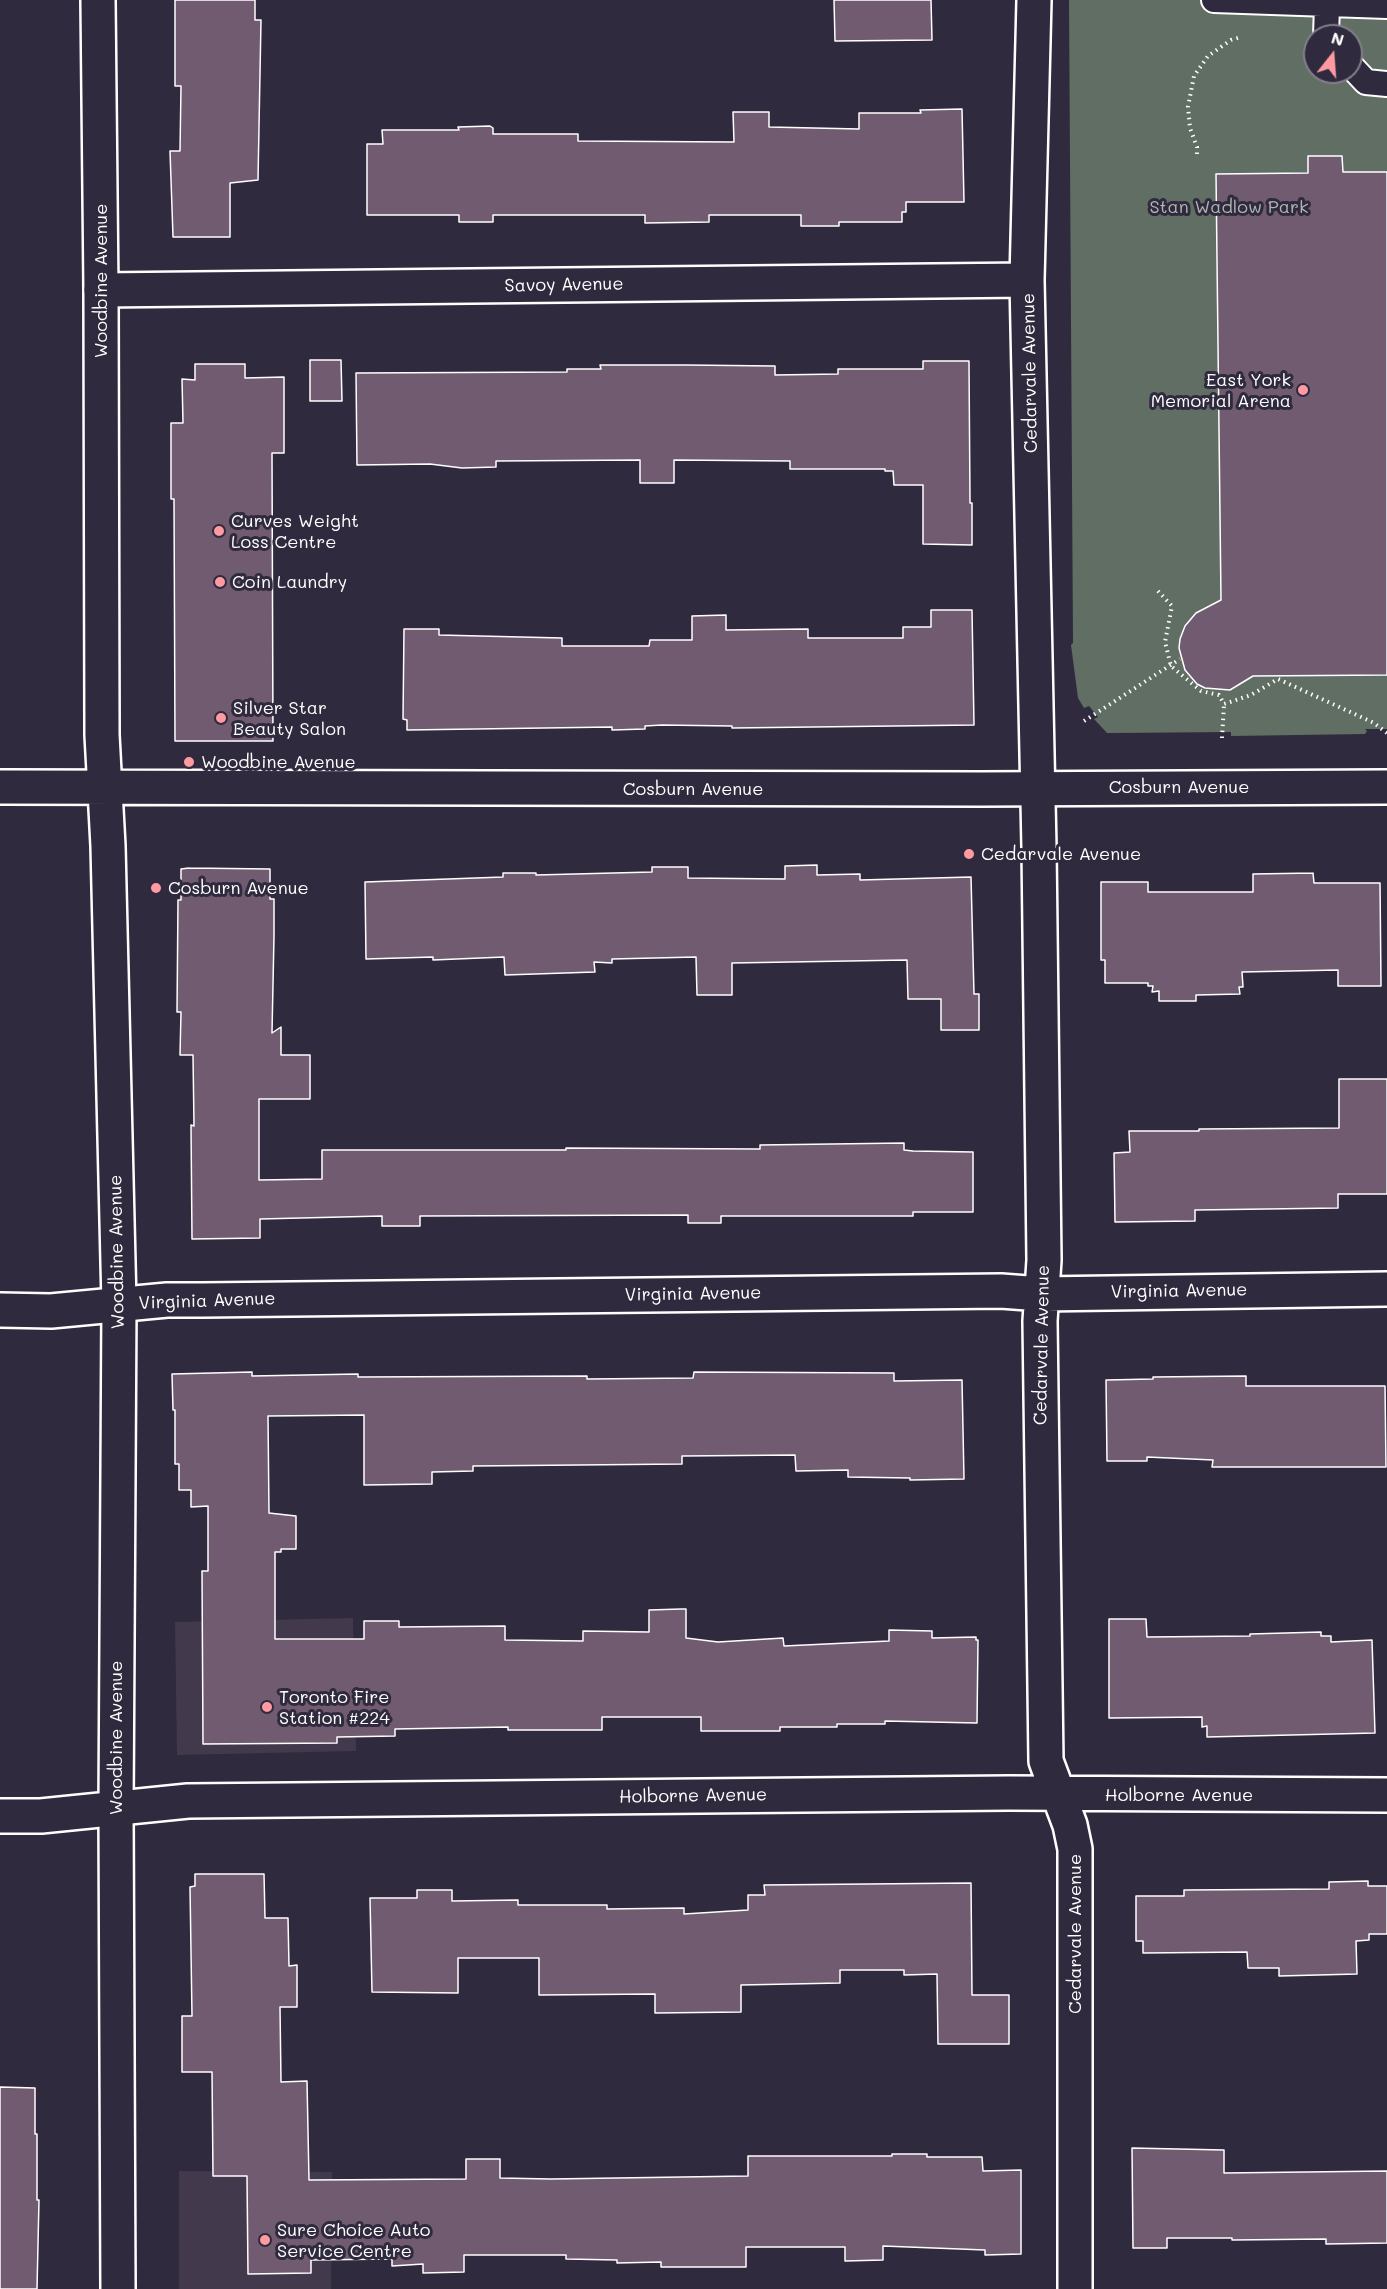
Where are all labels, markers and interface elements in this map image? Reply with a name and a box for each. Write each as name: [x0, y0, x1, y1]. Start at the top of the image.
north arrow: [1303, 24, 1363, 84]
text: N: [1329, 26, 1347, 50]
park label: Stan Wadlow Park: [1149, 196, 1309, 218]
street label: Woodbine Avenue: [90, 204, 112, 358]
street label: Savoy Avenue: [504, 273, 624, 297]
street label: Cedarvale Avenue: [1018, 293, 1042, 453]
place label: East York Memorial Arena: [1151, 369, 1291, 412]
marker: East York Memorial Arena: [1296, 383, 1310, 397]
place label: Curves Weight Loss Centre: [231, 510, 359, 552]
marker: Curves Weight Loss Centre: [212, 524, 226, 538]
place label: Coin Laundry: [232, 571, 347, 593]
marker: Coin Laundry: [213, 575, 227, 589]
place label: Silver Star Beauty Salon: [233, 697, 346, 740]
marker: Silver Star Beauty Salon: [214, 711, 228, 725]
place label: Woodbine Avenue: [201, 751, 356, 773]
marker: Woodbine Avenue: [182, 755, 196, 769]
street label: Cosburn Avenue: [1109, 776, 1249, 798]
street label: Cosburn Avenue: [623, 778, 763, 800]
place label: Cedarvale Avenue: [981, 843, 1141, 865]
marker: Cedarvale Avenue: [962, 847, 976, 861]
place label: Cosburn Avenue: [168, 877, 309, 899]
marker: Cosburn Avenue: [149, 881, 163, 895]
street label: Woodbine Avenue: [105, 1174, 129, 1330]
street label: Cedarvale Avenue: [1030, 1265, 1054, 1425]
street label: Virginia Avenue: [1110, 1279, 1248, 1303]
street label: Virginia Avenue: [624, 1282, 762, 1306]
street label: Virginia Avenue: [138, 1288, 276, 1314]
street label: Woodbine Avenue: [105, 1661, 127, 1815]
place label: Toronto Fire Station #224: [279, 1686, 390, 1728]
marker: Toronto Fire Station #224: [260, 1700, 274, 1714]
street label: Holborne Avenue: [619, 1784, 767, 1808]
street label: Holborne Avenue: [1105, 1784, 1253, 1806]
street label: Cedarvale Avenue: [1064, 1854, 1086, 2014]
place label: Sure Choice Auto Service Centre: [277, 2219, 430, 2262]
marker: Sure Choice Auto Service Centre: [258, 2233, 272, 2247]

